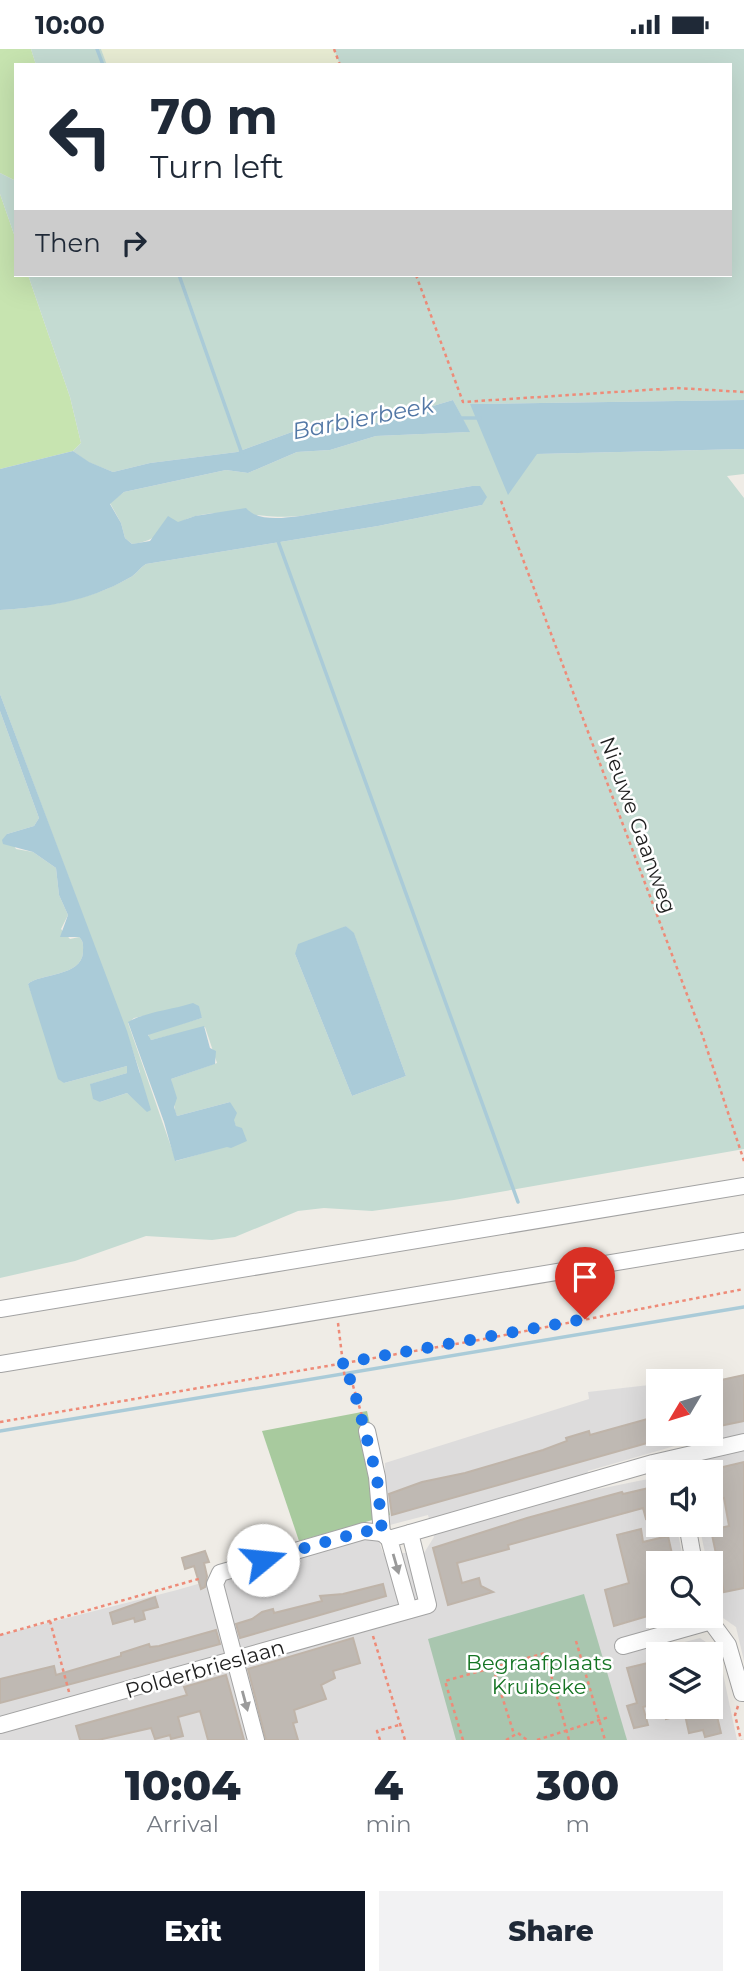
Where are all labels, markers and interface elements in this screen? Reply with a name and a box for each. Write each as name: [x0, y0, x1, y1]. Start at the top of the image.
text: 10:00: [35, 9, 105, 41]
text: 70 m: [150, 87, 278, 146]
icon: left: [35, 91, 126, 182]
text: Turn left: [150, 147, 284, 186]
icon: right: [115, 224, 153, 262]
text: Then: [35, 227, 101, 259]
water label: Barbierbeek: [290, 390, 438, 445]
street label: Nieuwe Gaanweg: [595, 733, 682, 917]
pin: [555, 1247, 615, 1319]
icon: arrive: [566, 1258, 604, 1296]
north arrow: [646, 1369, 723, 1445]
map controls: [646, 1369, 723, 1719]
button: sound: [646, 1460, 723, 1537]
position arrow: [226, 1523, 300, 1597]
button: search: [646, 1551, 723, 1628]
one-way arrow: [392, 1554, 402, 1575]
street label: Polderbrieslaan: [122, 1634, 287, 1703]
button: layers: [646, 1642, 723, 1719]
park label: Begraafplaats Kruibeke: [466, 1650, 612, 1699]
one-way arrow: [240, 1690, 251, 1712]
text: 10:04: [125, 1759, 241, 1811]
text: 4: [374, 1759, 403, 1811]
text: 300: [536, 1759, 619, 1811]
text: Arrival: [146, 1810, 219, 1838]
text: min: [365, 1810, 412, 1838]
text: m: [566, 1810, 590, 1838]
button: Exit: [21, 1891, 365, 1971]
button: Share: [379, 1891, 723, 1971]

